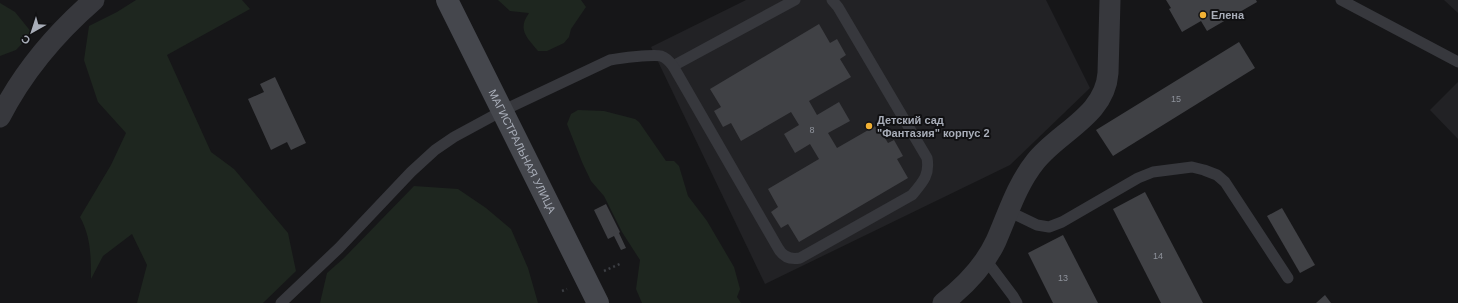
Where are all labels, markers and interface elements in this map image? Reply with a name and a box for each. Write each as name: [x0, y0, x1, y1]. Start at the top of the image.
place label: Елена: [1211, 9, 1245, 21]
marker: Елена: [1198, 10, 1208, 20]
north arrow: [12, 12, 52, 52]
text: С: [19, 33, 33, 47]
street label: МАГИСТРАЛЬНАЯ УЛИЦА: [486, 87, 559, 216]
house number: 15: [1171, 94, 1181, 104]
place label: Детский сад "Фантазия" корпус 2: [877, 114, 990, 139]
marker: Детский сад "Фантазия" корпус 2: [864, 121, 874, 131]
house number: 8: [809, 125, 815, 135]
house number: 14: [1153, 251, 1163, 261]
house number: 13: [1058, 273, 1068, 283]

